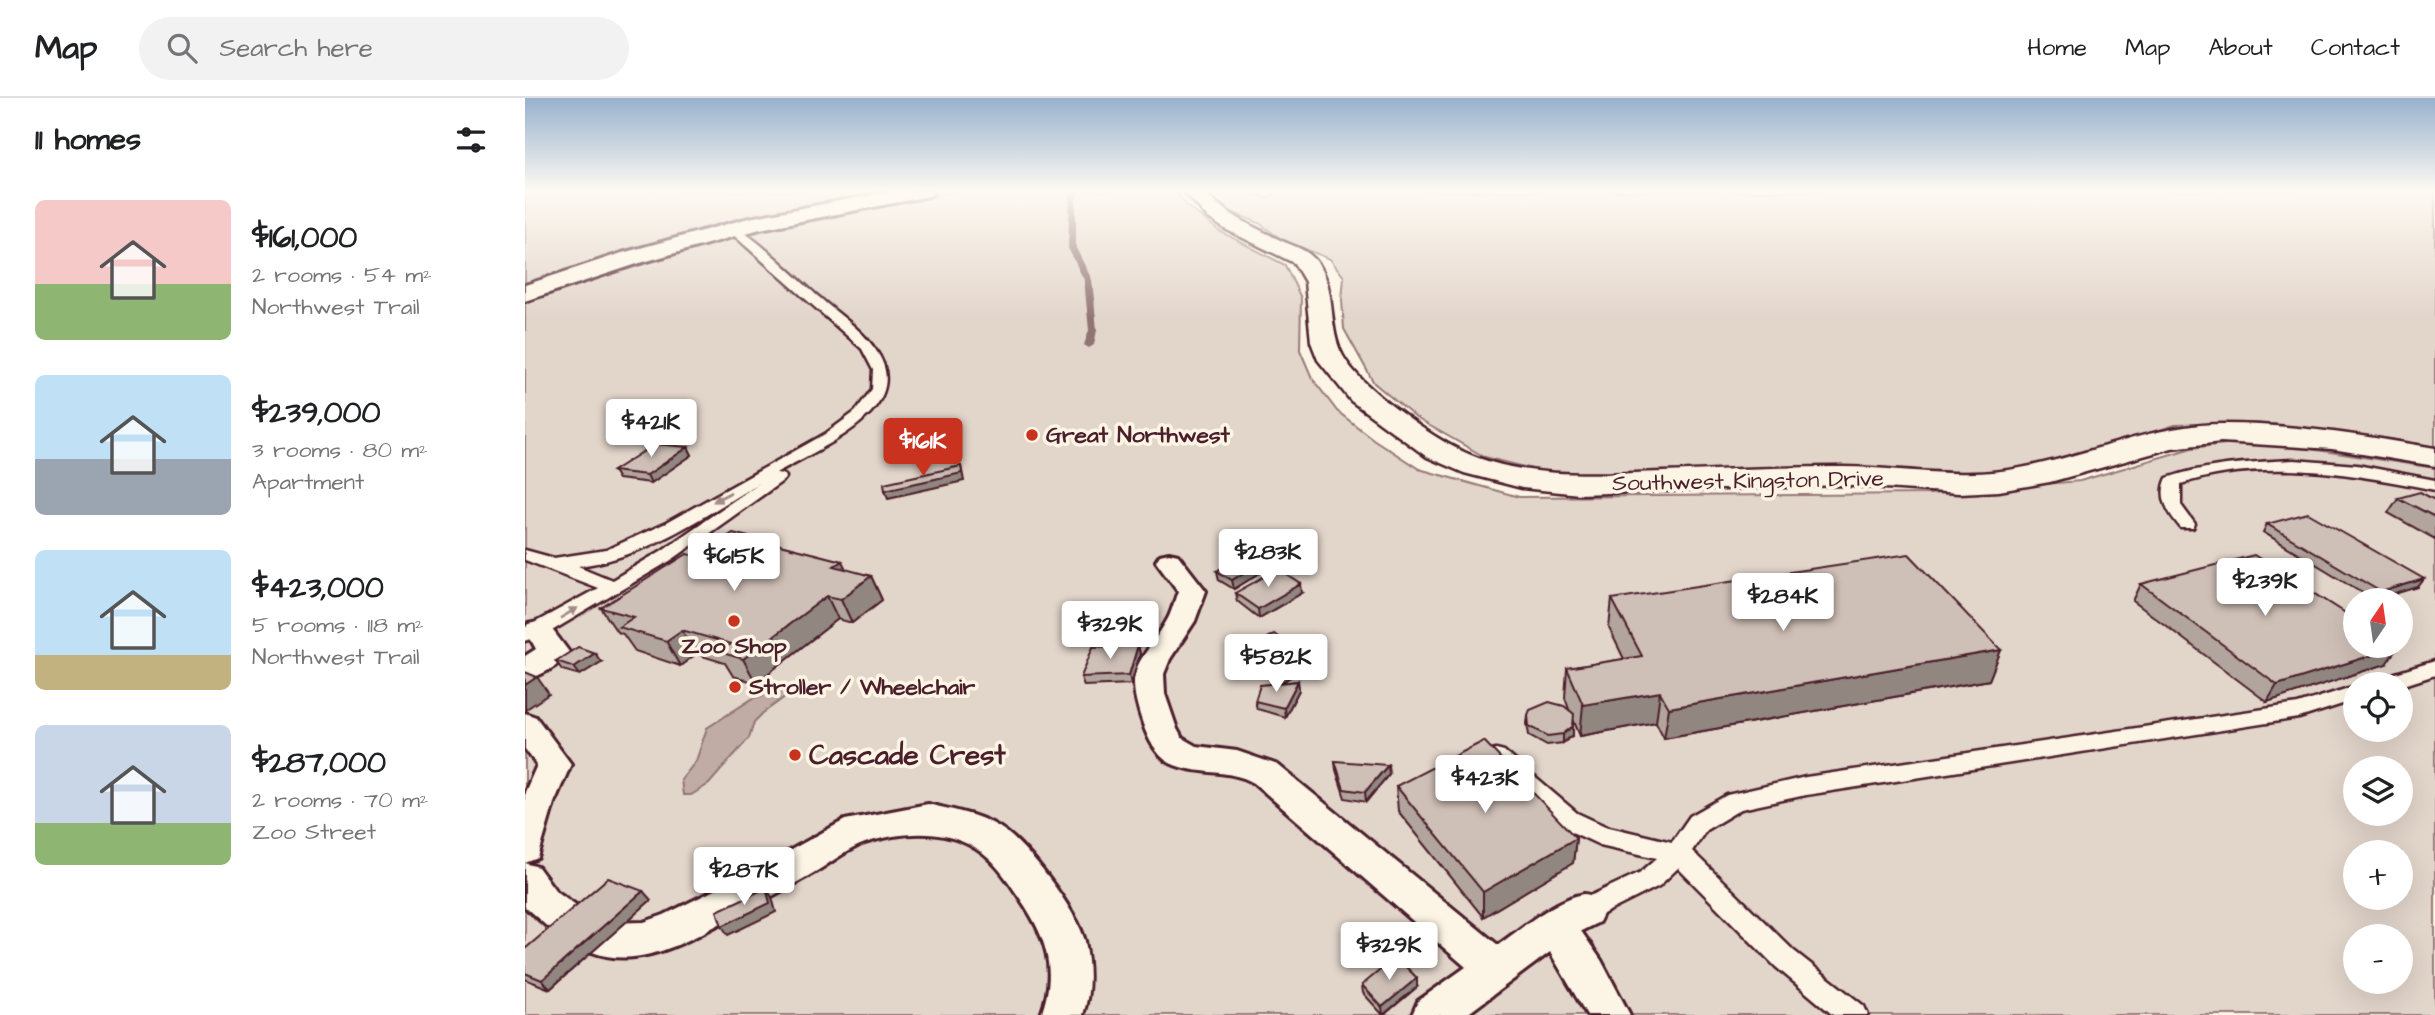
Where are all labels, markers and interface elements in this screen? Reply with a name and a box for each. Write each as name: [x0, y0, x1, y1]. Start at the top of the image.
search box: [139, 17, 629, 80]
text: Map: [35, 25, 97, 71]
icon: search: [163, 29, 201, 67]
text: Search here: [219, 30, 373, 66]
text: Home: [2027, 31, 2087, 65]
text: Map: [2125, 31, 2170, 65]
text: About: [2208, 31, 2273, 65]
text: Contact: [2311, 31, 2400, 65]
text: 11 homes: [35, 119, 141, 161]
icon: filters: [452, 121, 490, 159]
text: $161,000: [252, 217, 357, 259]
icon: home: [91, 228, 175, 312]
text: 2 rooms · 54 m²: [252, 259, 432, 291]
text: Northwest Trail: [252, 291, 420, 323]
text: $239,000: [252, 392, 380, 434]
pin: $421K: [602, 400, 700, 459]
icon: home: [91, 403, 175, 487]
text: $421K: [622, 406, 680, 438]
pin: $161K: [874, 418, 972, 478]
place label: Great Northwest: [1046, 419, 1231, 451]
text: $161K: [899, 425, 947, 457]
marker: Great Northwest: [1024, 427, 1040, 443]
text: 3 rooms · 80 m²: [252, 434, 428, 466]
street label: Southwest Kingston Drive: [1612, 463, 1884, 500]
text: Apartment: [252, 466, 364, 498]
one-way arrow: [713, 491, 732, 503]
pin: $283K: [1219, 530, 1317, 589]
pin: $615K: [685, 533, 783, 593]
text: $283K: [1235, 536, 1301, 568]
text: $615K: [704, 540, 764, 572]
pin: $239K: [2216, 559, 2314, 618]
text: $239K: [2233, 565, 2297, 597]
text: $423,000: [252, 567, 384, 609]
pin: $284K: [1734, 574, 1832, 633]
icon: home: [91, 578, 175, 662]
text: $284K: [1748, 580, 1818, 612]
north arrow: [2343, 588, 2413, 658]
map controls: [2343, 588, 2413, 994]
pin: $329K: [1061, 602, 1159, 661]
one-way arrow: [559, 607, 579, 620]
text: $329K: [1078, 608, 1142, 640]
text: 5 rooms · 118 m²: [252, 609, 424, 641]
marker: Zoo Shop: [726, 613, 742, 629]
place label: Zoo Shop: [681, 630, 787, 662]
pin: $582K: [1227, 634, 1325, 694]
text: Northwest Trail: [252, 641, 420, 673]
text: $582K: [1240, 641, 1312, 673]
place label: Stroller / Wheelchair: [748, 671, 976, 703]
button: locate: [2343, 672, 2413, 742]
marker: Stroller / Wheelchair: [727, 679, 743, 695]
place label: Cascade Crest: [809, 736, 1006, 775]
text: $287,000: [252, 742, 386, 784]
marker: Cascade Crest: [787, 747, 803, 763]
icon: home: [91, 753, 175, 837]
pin: $423K: [1436, 756, 1534, 815]
button: layers: [2343, 756, 2413, 826]
text: $423K: [1451, 762, 1519, 794]
text: 2 rooms · 70 m²: [252, 784, 428, 816]
text: Zoo Street: [252, 816, 376, 848]
button: +: [2343, 840, 2413, 910]
pin: $287K: [695, 848, 793, 907]
text: $287K: [710, 854, 778, 886]
pin: $329K: [1340, 922, 1438, 982]
button: −: [2343, 924, 2413, 994]
text: $329K: [1357, 929, 1421, 961]

